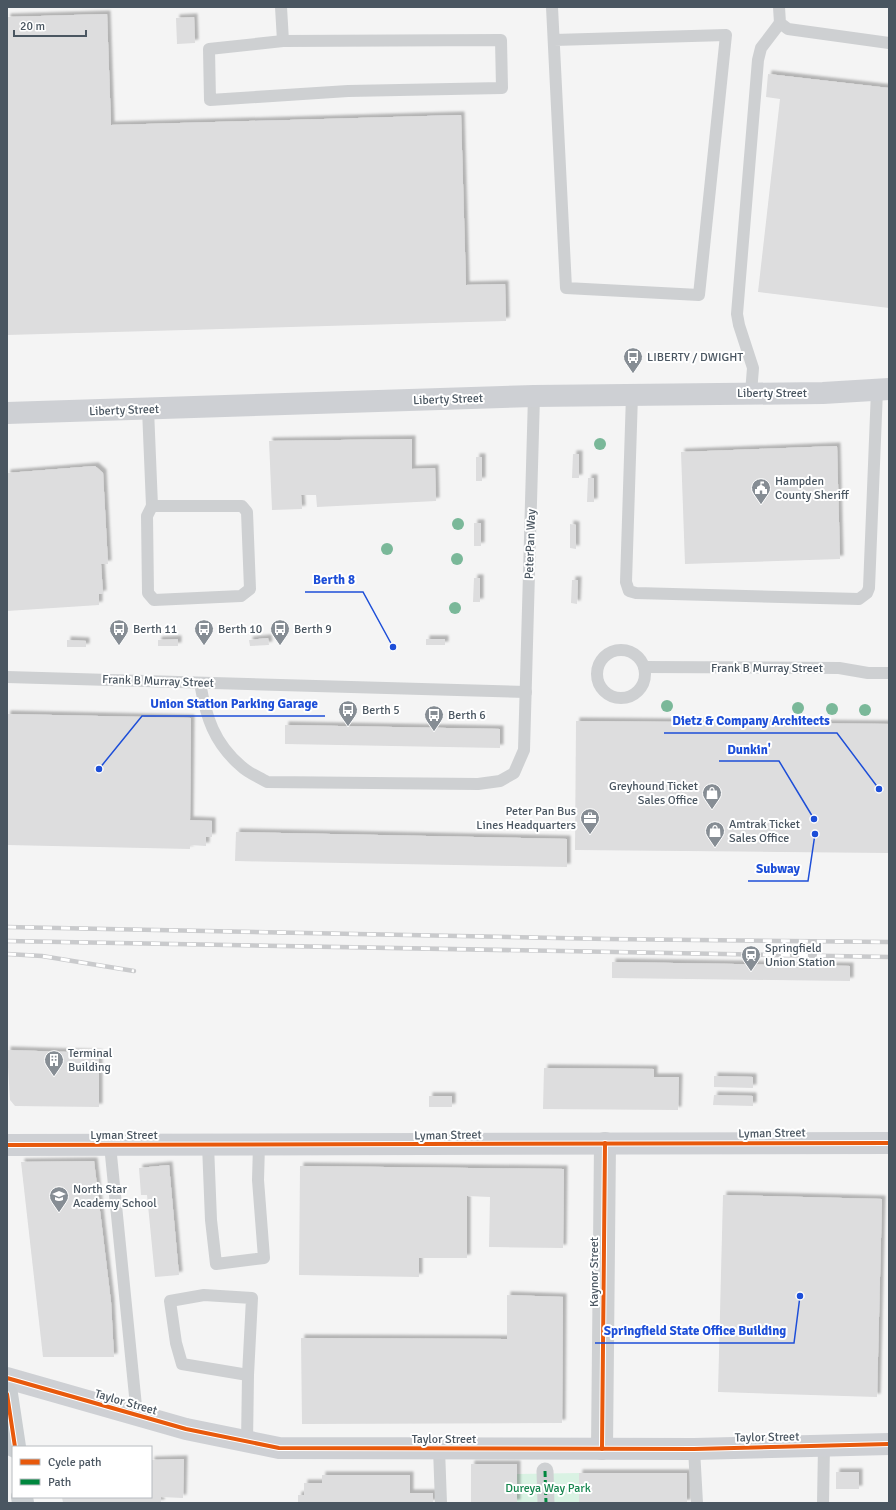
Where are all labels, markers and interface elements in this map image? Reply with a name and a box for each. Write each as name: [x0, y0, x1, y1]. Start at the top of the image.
scale bar: [14, 12, 86, 38]
text: 20 m: [20, 19, 45, 34]
bus stop icon: LIBERTY / DWIGHT: [622, 346, 644, 374]
place label: LIBERTY / DWIGHT: [647, 350, 743, 365]
street label: Liberty Street: [737, 386, 807, 401]
street label: Liberty Street: [413, 391, 483, 408]
street label: Liberty Street: [89, 402, 159, 419]
place label: Hampden County Sheriff: [775, 474, 850, 503]
public building icon: Hampden County Sheriff: [750, 477, 772, 505]
street label: PeterPan Way: [522, 508, 539, 579]
callout: Berth 8: [305, 567, 363, 592]
text: Berth 8: [313, 572, 355, 588]
bus stop icon: Berth 11: [108, 618, 130, 646]
bus stop icon: Berth 10: [193, 618, 215, 646]
bus stop icon: Berth 9: [269, 618, 291, 646]
place label: Berth 11: [133, 622, 177, 637]
place label: Berth 10: [218, 622, 262, 637]
place label: Berth 9: [294, 622, 332, 637]
street label: Frank B Murray Street: [711, 661, 823, 676]
street label: Frank B Murray Street: [102, 672, 214, 691]
callout: Union Station Parking Garage: [142, 691, 325, 716]
text: Union Station Parking Garage: [150, 696, 318, 712]
bus stop icon: Berth 5: [337, 699, 359, 727]
place label: Berth 5: [362, 703, 400, 718]
bus stop icon: Berth 6: [423, 704, 445, 732]
place label: Berth 6: [448, 708, 486, 723]
callout: Dietz & Company Architects: [664, 708, 837, 733]
text: Dietz & Company Architects: [672, 713, 830, 729]
callout: Dunkin': [719, 736, 779, 761]
text: Dunkin': [727, 742, 771, 758]
place label: Greyhound Ticket Sales Office: [609, 779, 698, 808]
shop icon: Greyhound Ticket Sales Office: [701, 782, 723, 810]
place label: Peter Pan Bus Lines Headquarters: [476, 804, 576, 833]
office icon: Peter Pan Bus Lines Headquarters: [579, 807, 601, 835]
place label: Amtrak Ticket Sales Office: [729, 817, 800, 846]
shop icon: Amtrak Ticket Sales Office: [704, 820, 726, 848]
callout: Subway: [748, 856, 808, 881]
text: Subway: [756, 861, 801, 877]
place label: Springfield Union Station: [765, 941, 835, 970]
station icon: Springfield Union Station: [740, 944, 762, 972]
place label: Terminal Building: [68, 1046, 113, 1075]
building icon: Terminal Building: [43, 1049, 65, 1077]
street label: Lyman Street: [738, 1125, 806, 1142]
street label: Lyman Street: [414, 1127, 482, 1144]
street label: Lyman Street: [90, 1128, 158, 1143]
place label: North Star Academy School: [73, 1182, 157, 1211]
school or university icon: North Star Academy School: [48, 1185, 70, 1213]
street label: Kaynor Street: [587, 1237, 602, 1307]
callout: Springfield State Office Building: [595, 1318, 794, 1343]
text: Springfield State Office Building: [604, 1323, 786, 1339]
street label: Taylor Street: [93, 1386, 159, 1419]
street label: Taylor Street: [735, 1429, 799, 1446]
street label: Taylor Street: [412, 1432, 476, 1447]
legend: [12, 1446, 152, 1498]
text: Cycle path: [48, 1455, 101, 1470]
text: Path: [48, 1475, 71, 1490]
park label: Dureya Way Park: [505, 1481, 591, 1496]

